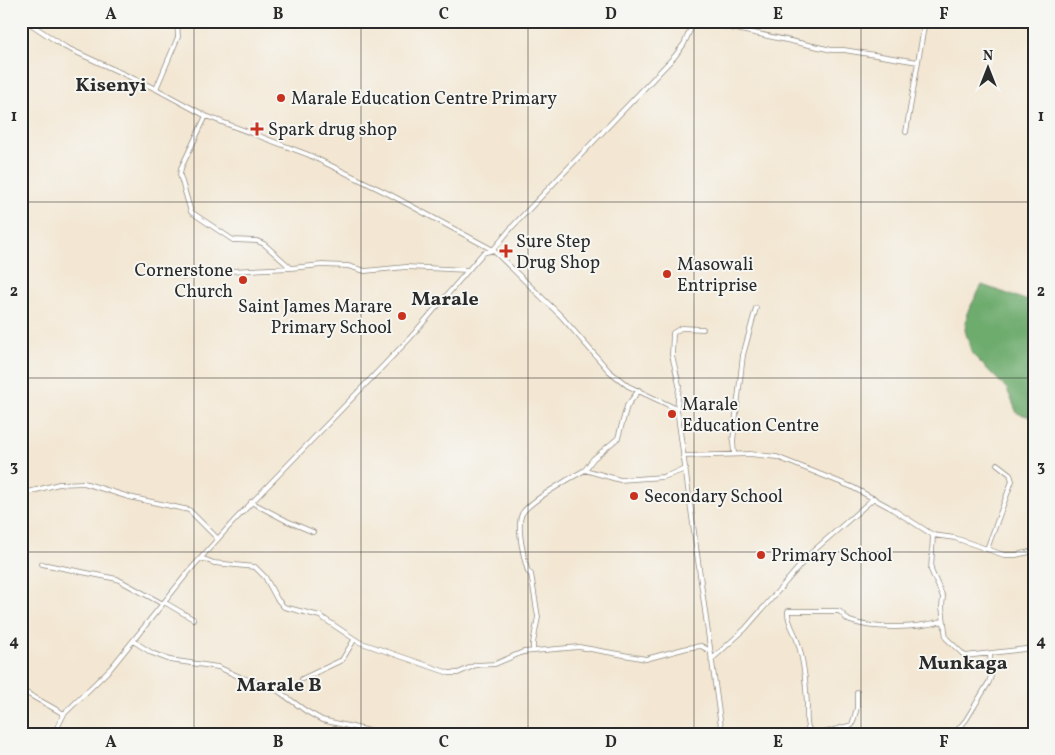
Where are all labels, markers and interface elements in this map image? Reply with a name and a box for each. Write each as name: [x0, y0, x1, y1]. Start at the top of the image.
text: A: [105, 4, 117, 26]
text: B: [273, 4, 284, 26]
text: C: [439, 4, 449, 26]
text: D: [605, 4, 617, 26]
text: E: [773, 4, 783, 26]
text: F: [939, 4, 949, 26]
north arrow: [962, 42, 1012, 92]
text: N: [983, 47, 993, 66]
district label: Kisenyi: [75, 72, 147, 100]
place label: Marale Education Centre Primary: [291, 87, 557, 112]
marker: Marale Education Centre Primary: [275, 92, 287, 104]
text: 1: [11, 106, 17, 128]
text: 1: [1038, 106, 1044, 128]
place label: Spark drug shop: [268, 118, 397, 143]
marker: Spark drug shop: [250, 122, 264, 136]
place label: Sure Step Drug Shop: [516, 230, 600, 276]
marker: Sure Step Drug Shop: [500, 245, 512, 257]
place label: Masowali Entriprise: [677, 253, 757, 299]
place label: Cornerstone Church: [135, 259, 233, 305]
marker: Masowali Entriprise: [661, 268, 673, 280]
marker: Cornerstone Church: [237, 274, 249, 286]
text: 2: [10, 281, 18, 303]
text: 2: [1037, 281, 1045, 303]
district label: Marale: [411, 286, 479, 314]
place label: Saint James Marare Primary School: [238, 295, 392, 341]
marker: Saint James Marare Primary School: [396, 310, 408, 322]
place label: Marale Education Centre: [682, 393, 819, 439]
marker: Marale Education Centre: [666, 408, 678, 420]
text: 3: [10, 456, 18, 478]
text: 3: [1037, 456, 1045, 478]
place label: Secondary School: [644, 485, 783, 510]
marker: Secondary School: [628, 490, 640, 502]
place label: Primary School: [771, 544, 892, 569]
marker: Primary School: [755, 549, 767, 561]
text: 4: [9, 631, 19, 653]
text: 4: [1036, 631, 1046, 653]
district label: Munkaga: [918, 650, 1008, 678]
district label: Marale B: [236, 672, 322, 700]
text: A: [105, 732, 117, 754]
text: B: [273, 732, 284, 754]
text: C: [439, 732, 449, 754]
text: D: [605, 732, 617, 754]
text: E: [773, 732, 783, 754]
text: F: [939, 732, 949, 754]

